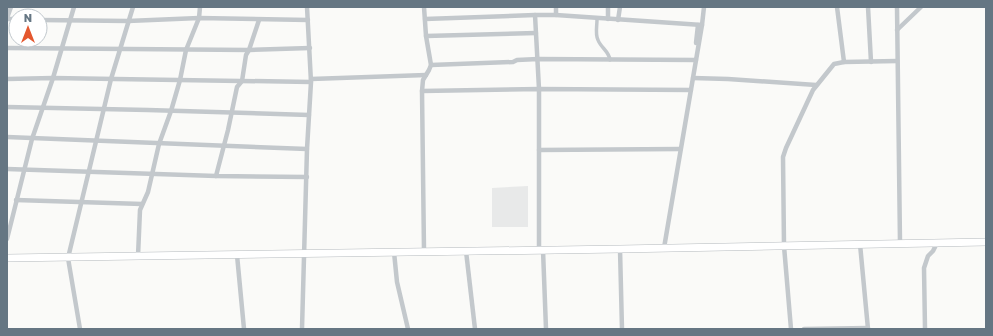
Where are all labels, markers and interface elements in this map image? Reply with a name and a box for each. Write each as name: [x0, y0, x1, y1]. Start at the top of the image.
north arrow: [8, 8, 48, 48]
text: N: [24, 11, 32, 24]

